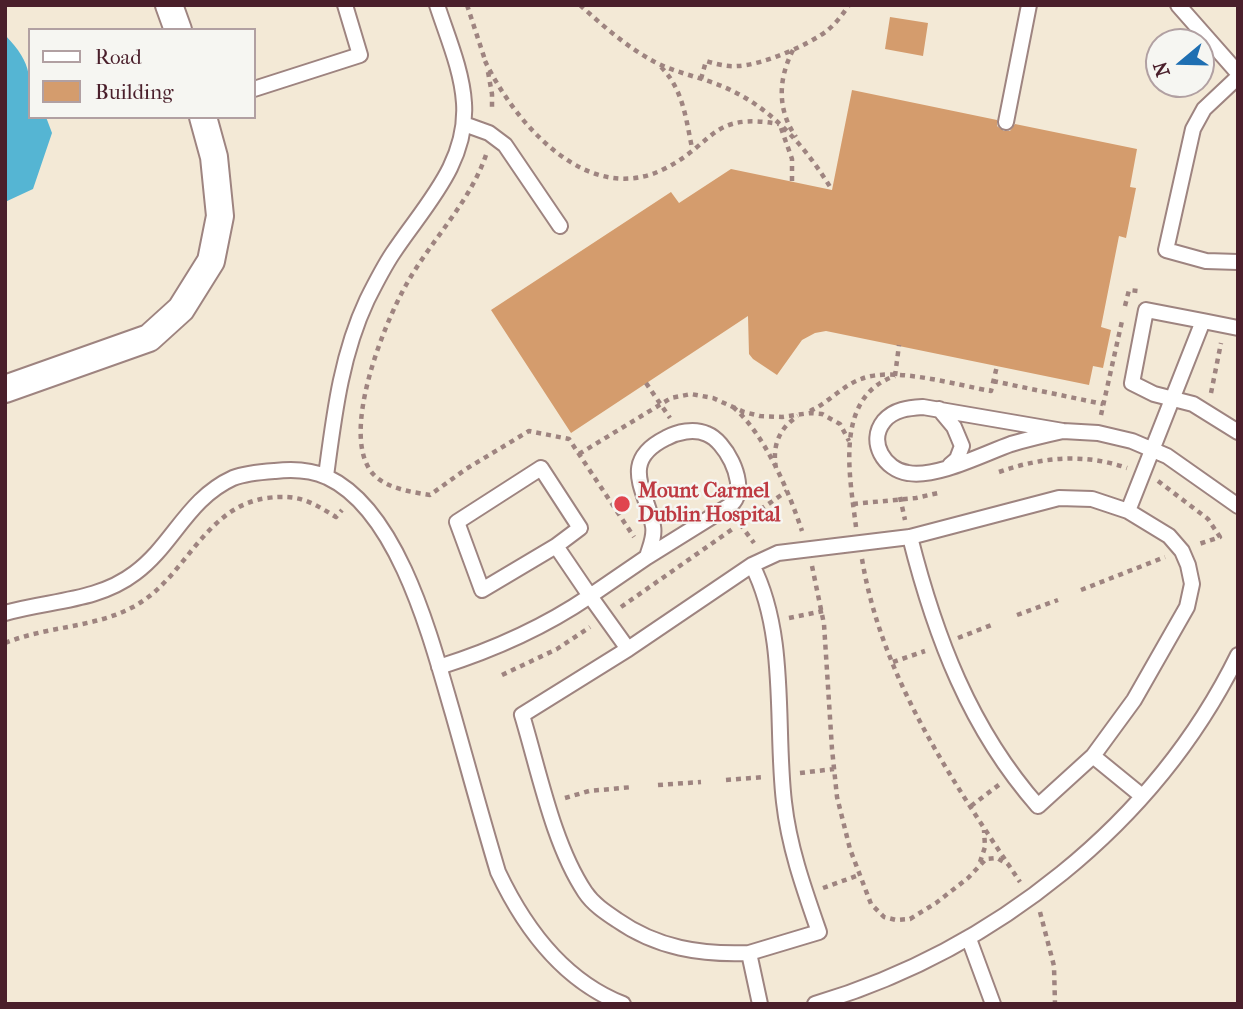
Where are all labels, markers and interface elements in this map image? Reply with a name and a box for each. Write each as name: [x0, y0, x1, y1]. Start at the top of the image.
legend: [28, 28, 256, 119]
north arrow: [1145, 28, 1215, 98]
text: Road: [95, 45, 142, 69]
text: N: [1149, 59, 1175, 80]
text: Building: [95, 80, 173, 104]
place label: Mount Carmel Dublin Hospital: [638, 479, 780, 529]
marker: Mount Carmel Dublin Hospital: [612, 494, 632, 514]

